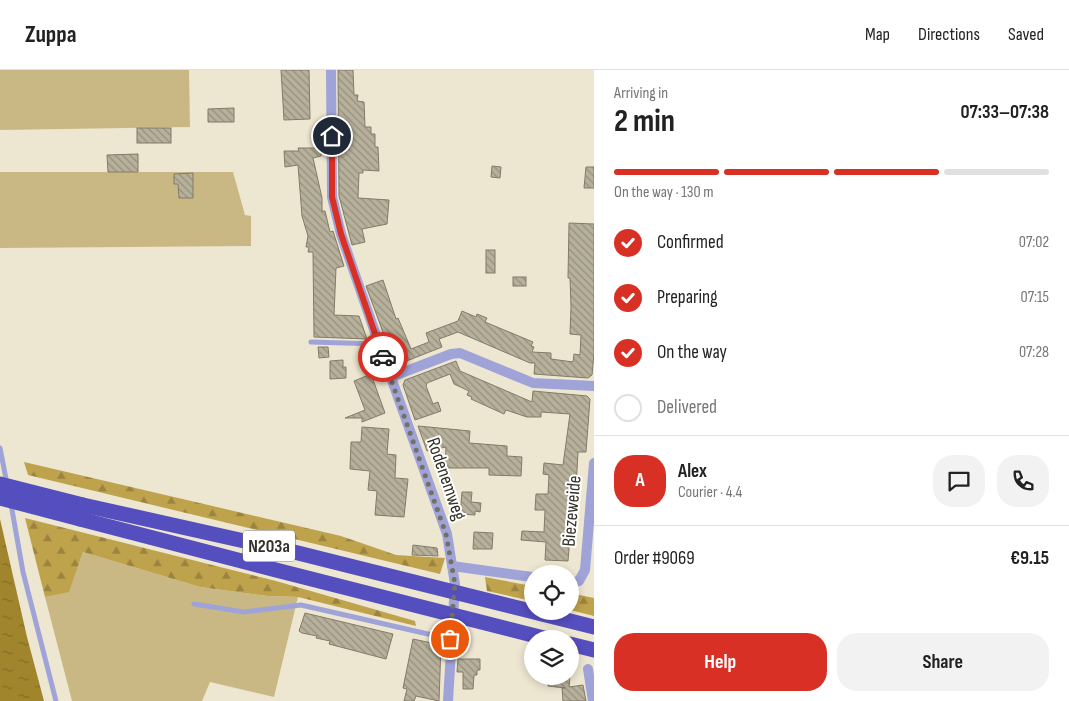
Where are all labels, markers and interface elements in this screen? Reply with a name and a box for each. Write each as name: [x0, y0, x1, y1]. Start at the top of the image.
text: Zuppa: [25, 20, 76, 49]
text: Map: [865, 24, 890, 45]
text: Directions: [918, 24, 980, 45]
text: Saved: [1008, 24, 1044, 45]
text: Arriving in: [614, 84, 668, 103]
text: 07:33–07:38: [961, 101, 1049, 124]
text: 2 min: [614, 102, 675, 141]
pin: [311, 115, 353, 157]
icon: home: [318, 122, 346, 150]
text: On the way · 130 m: [614, 183, 713, 202]
icon: check: [614, 229, 642, 257]
text: Confirmed: [657, 231, 724, 254]
text: 07:02: [1019, 233, 1049, 252]
icon: check: [614, 284, 642, 312]
text: Preparing: [657, 286, 718, 309]
text: 07:15: [1021, 288, 1049, 307]
courier: [358, 332, 408, 382]
icon: check: [614, 339, 642, 367]
text: On the way: [657, 341, 727, 364]
icon: car: [369, 343, 397, 371]
text: 07:28: [1019, 343, 1049, 362]
text: Delivered: [657, 396, 717, 419]
street label: Rodenemweg: [421, 435, 471, 524]
button: chat: [933, 455, 985, 507]
button: phone: [997, 455, 1049, 507]
text: Alex: [678, 460, 707, 483]
text: A: [635, 469, 645, 492]
street label: Biezeweide: [557, 475, 587, 547]
text: Courier · 4.4: [678, 483, 742, 502]
road number: N203a: [243, 531, 295, 562]
text: Order #9069: [614, 547, 695, 570]
text: €9.15: [1010, 547, 1049, 570]
map controls: [524, 565, 579, 685]
button: locate: [524, 565, 579, 620]
pin: [429, 618, 471, 660]
icon: bag: [436, 625, 464, 653]
button: layers: [524, 630, 579, 685]
button: Help: [614, 633, 827, 691]
button: Share: [837, 633, 1049, 691]

